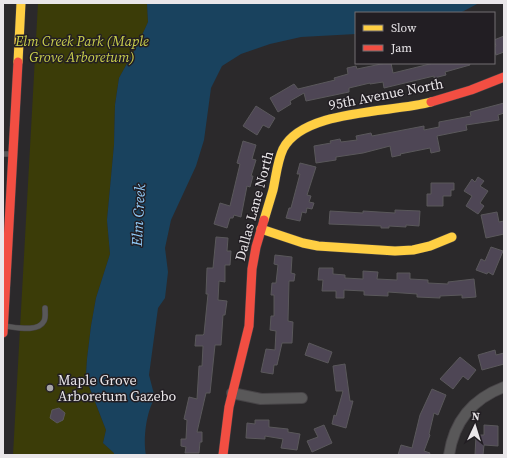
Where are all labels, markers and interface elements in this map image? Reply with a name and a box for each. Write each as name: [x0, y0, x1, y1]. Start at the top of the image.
legend: [355, 12, 495, 64]
text: Slow: [391, 20, 417, 36]
park label: Elm Creek Park (Maple Grove Arboretum): [14, 31, 149, 67]
text: Jam: [390, 40, 412, 56]
street label: 95th Avenue North: [327, 73, 445, 115]
street label: Dallas Lane North: [230, 149, 278, 263]
water label: Elm Creek: [126, 182, 150, 248]
place label: Maple Grove Arboretum Gazebo: [58, 370, 176, 406]
marker: Maple Grove Arboretum Gazebo: [45, 383, 55, 393]
north arrow: [455, 406, 495, 446]
text: N: [471, 409, 480, 424]

